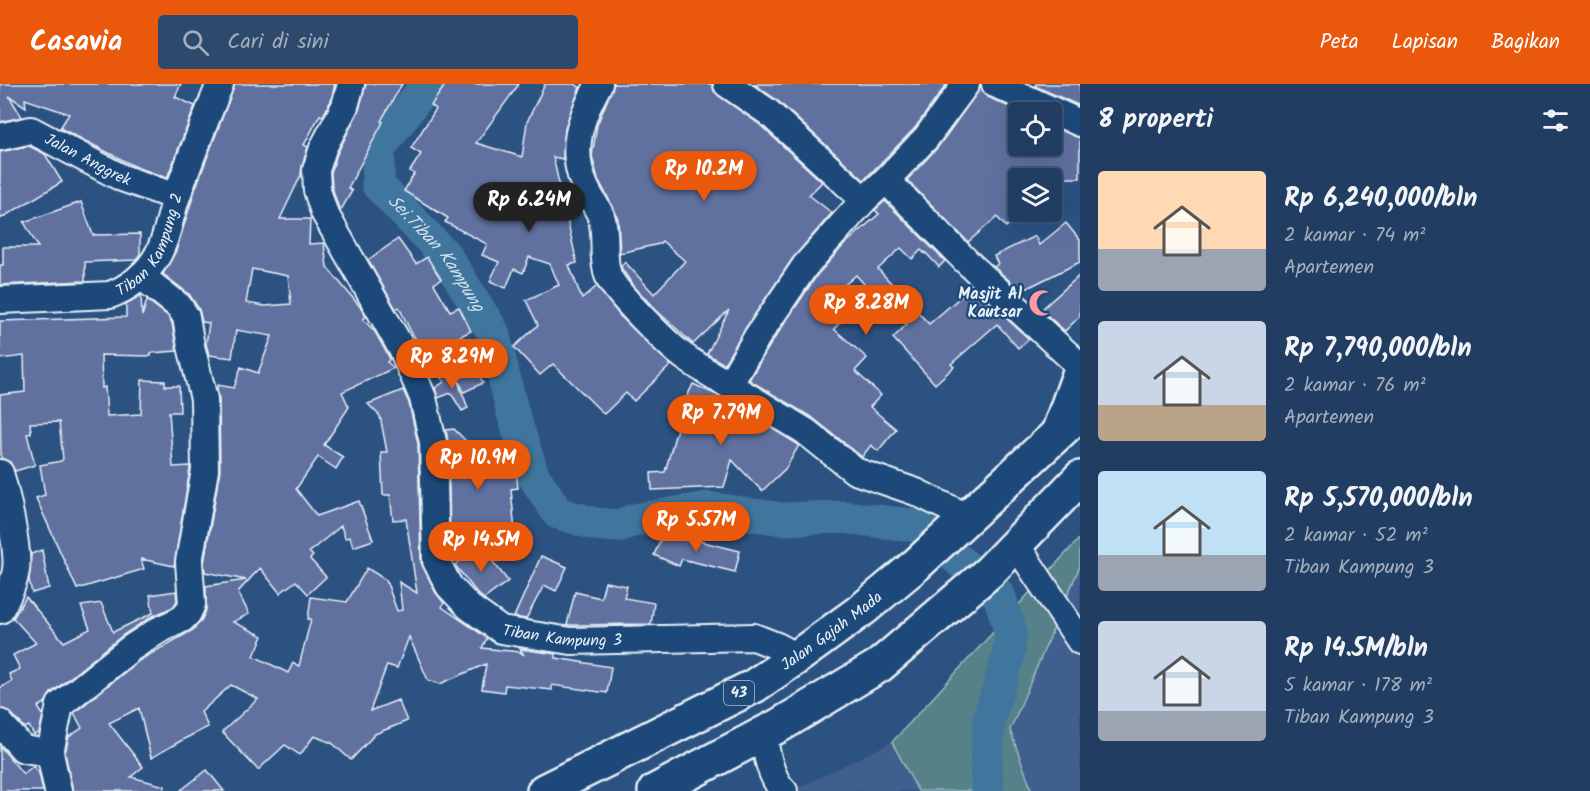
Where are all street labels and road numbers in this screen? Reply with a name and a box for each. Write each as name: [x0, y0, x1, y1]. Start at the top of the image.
street label: Jalan Anggrek: [40, 127, 135, 193]
street label: Tiban Kampung 2: [111, 190, 190, 303]
street label: Jalan Gajah Mada: [776, 585, 888, 677]
street label: Tiban Kampung 3: [501, 618, 622, 654]
road number: 43: [724, 681, 754, 705]

